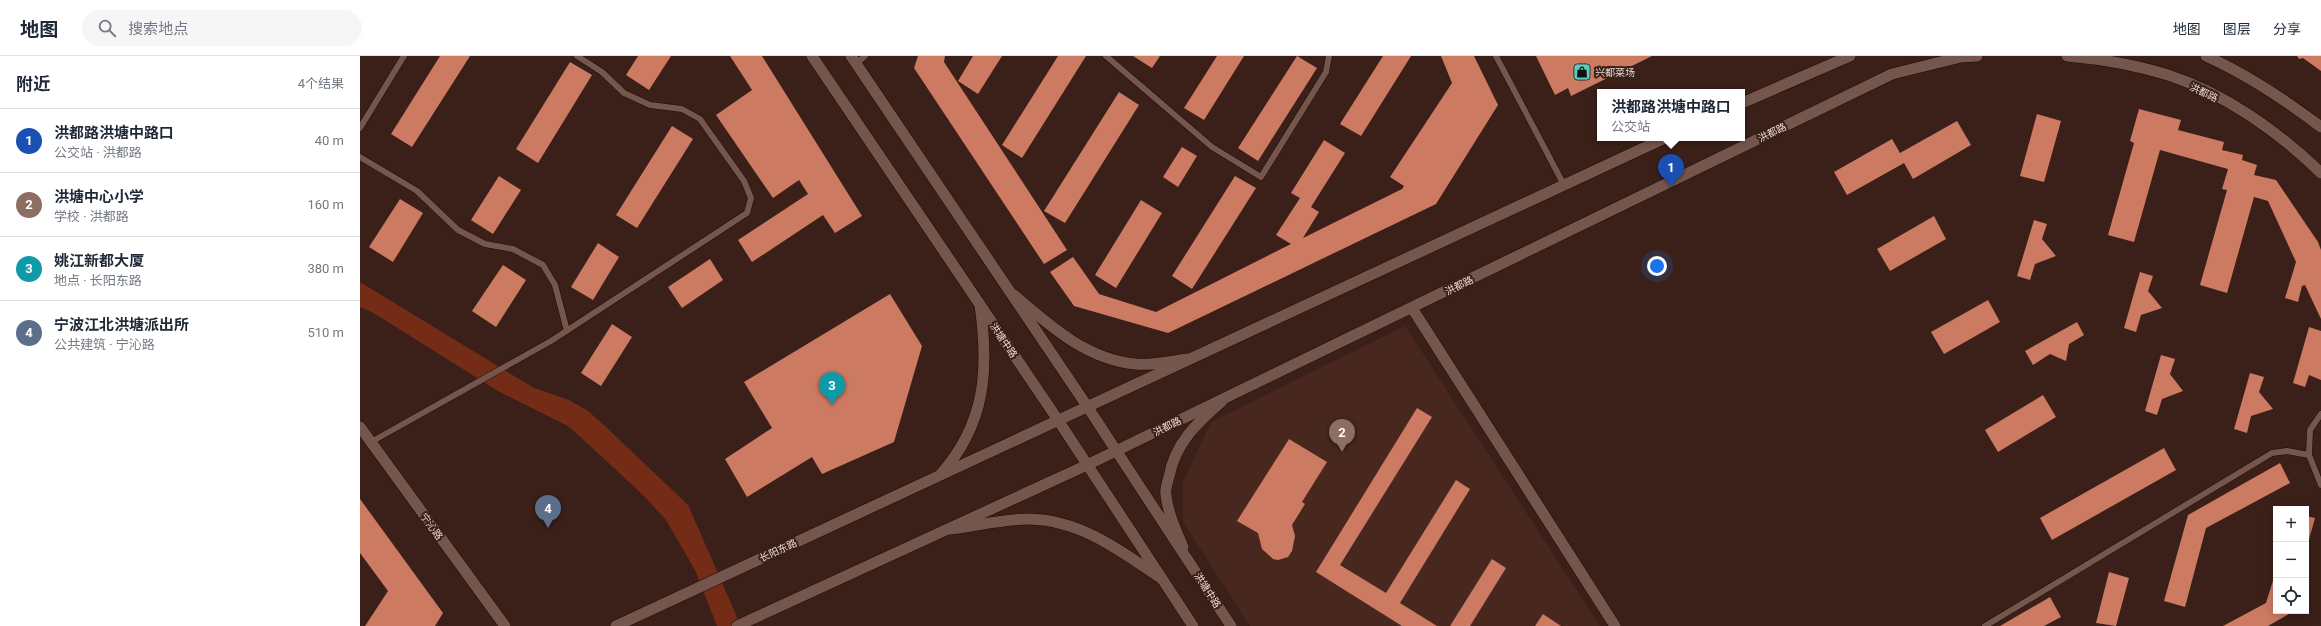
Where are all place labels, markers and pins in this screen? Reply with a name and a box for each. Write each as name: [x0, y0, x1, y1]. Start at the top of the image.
shop icon: 兴都菜场: [1572, 62, 1592, 82]
place label: 兴都菜场: [1595, 67, 1635, 78]
pin: 1: [1658, 154, 1684, 187]
pin: 3: [819, 372, 845, 405]
pin: 2: [1329, 419, 1355, 452]
pin: 4: [535, 495, 561, 528]

